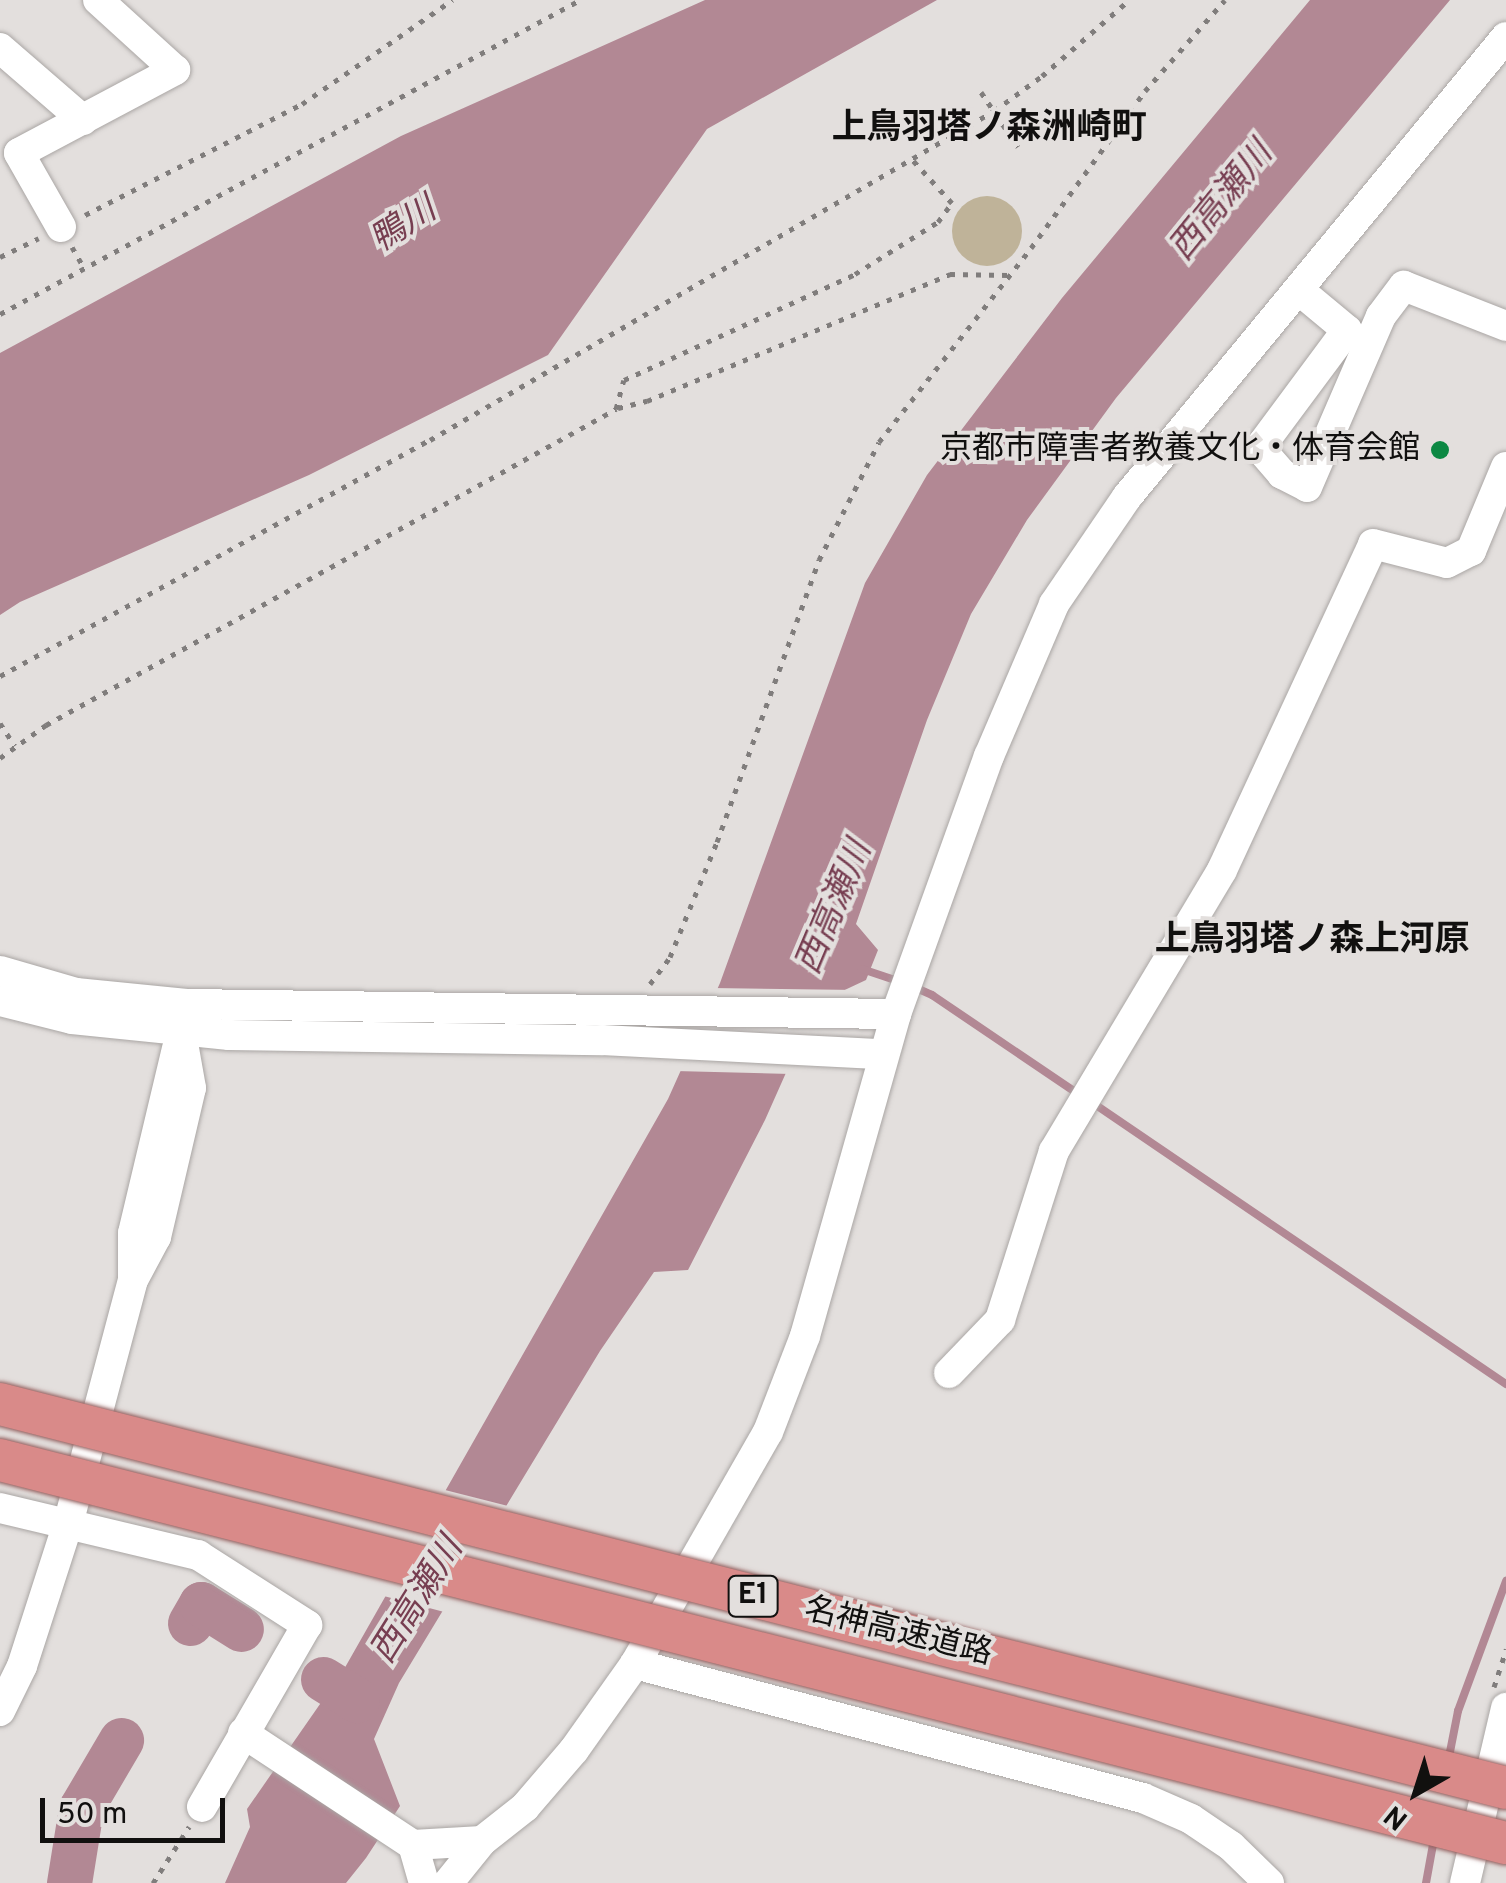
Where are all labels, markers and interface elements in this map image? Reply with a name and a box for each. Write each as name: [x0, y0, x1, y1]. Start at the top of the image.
district label: 上鳥羽塔ノ森洲崎町: [832, 108, 1146, 150]
water label: 西高瀬川: [1162, 134, 1282, 270]
water label: 鴨川: [363, 189, 445, 263]
place label: 京都市障害者教養文化・体育会館: [940, 431, 1420, 469]
marker: 京都市障害者教養文化・体育会館: [1429, 439, 1451, 461]
water label: 西高瀬川: [788, 835, 882, 981]
district label: 上鳥羽塔ノ森上河原: [1155, 920, 1469, 962]
water label: 西高瀬川: [363, 1531, 473, 1671]
road number: E1: [726, 1571, 780, 1621]
street label: 名神高速道路: [800, 1591, 996, 1675]
north arrow: [1366, 1743, 1466, 1843]
scale bar: [45, 1778, 230, 1840]
text: N: [1378, 1796, 1416, 1837]
text: 50 m: [57, 1797, 127, 1834]

